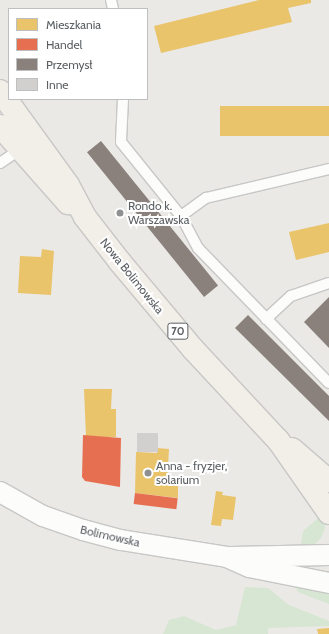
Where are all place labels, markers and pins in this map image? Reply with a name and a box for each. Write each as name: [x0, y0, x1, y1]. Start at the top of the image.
place label: Rondo k. Warszawska: [128, 199, 189, 227]
marker: Rondo k. Warszawska: [115, 208, 125, 218]
place label: Anna - fryzjer, solarium: [156, 459, 227, 487]
marker: Anna - fryzjer, solarium: [143, 468, 153, 478]

